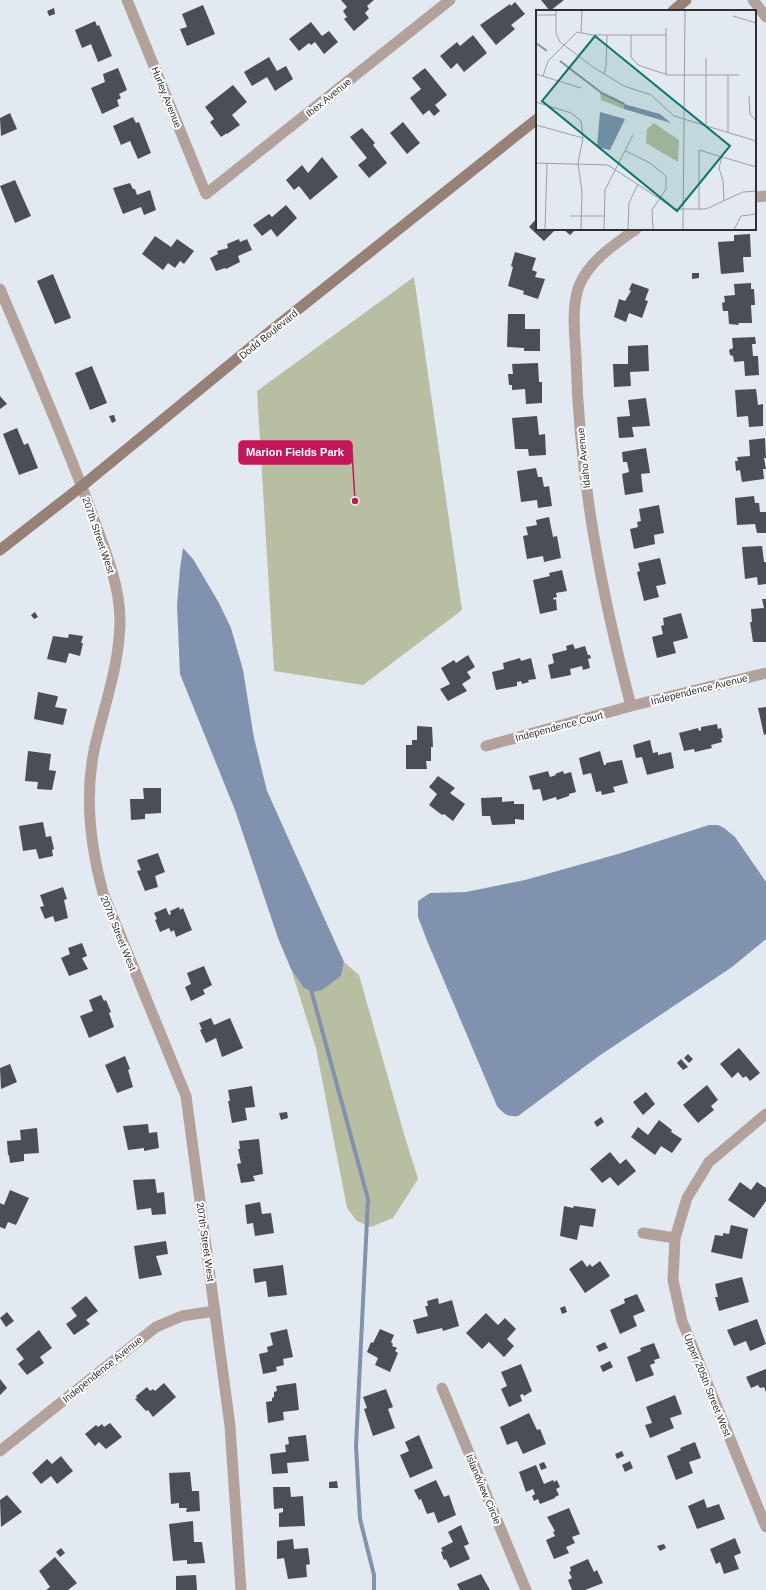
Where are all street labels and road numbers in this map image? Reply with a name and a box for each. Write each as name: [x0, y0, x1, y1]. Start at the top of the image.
street label: Hurley Avenue: [149, 65, 184, 130]
street label: Ibex Avenue: [304, 76, 353, 119]
street label: Dodd Boulevard: [237, 308, 300, 361]
street label: Idaho Avenue: [575, 427, 592, 489]
street label: 207th Street West: [80, 496, 117, 575]
street label: Independence Avenue: [650, 672, 749, 707]
street label: Independence Court: [514, 709, 605, 744]
street label: 207th Street West: [98, 894, 139, 972]
street label: 207th Street West: [195, 1202, 217, 1283]
street label: Upper 205th Street West: [682, 1332, 733, 1438]
street label: Independence Avenue: [60, 1334, 145, 1405]
street label: Islandview Circle: [464, 1453, 503, 1526]

